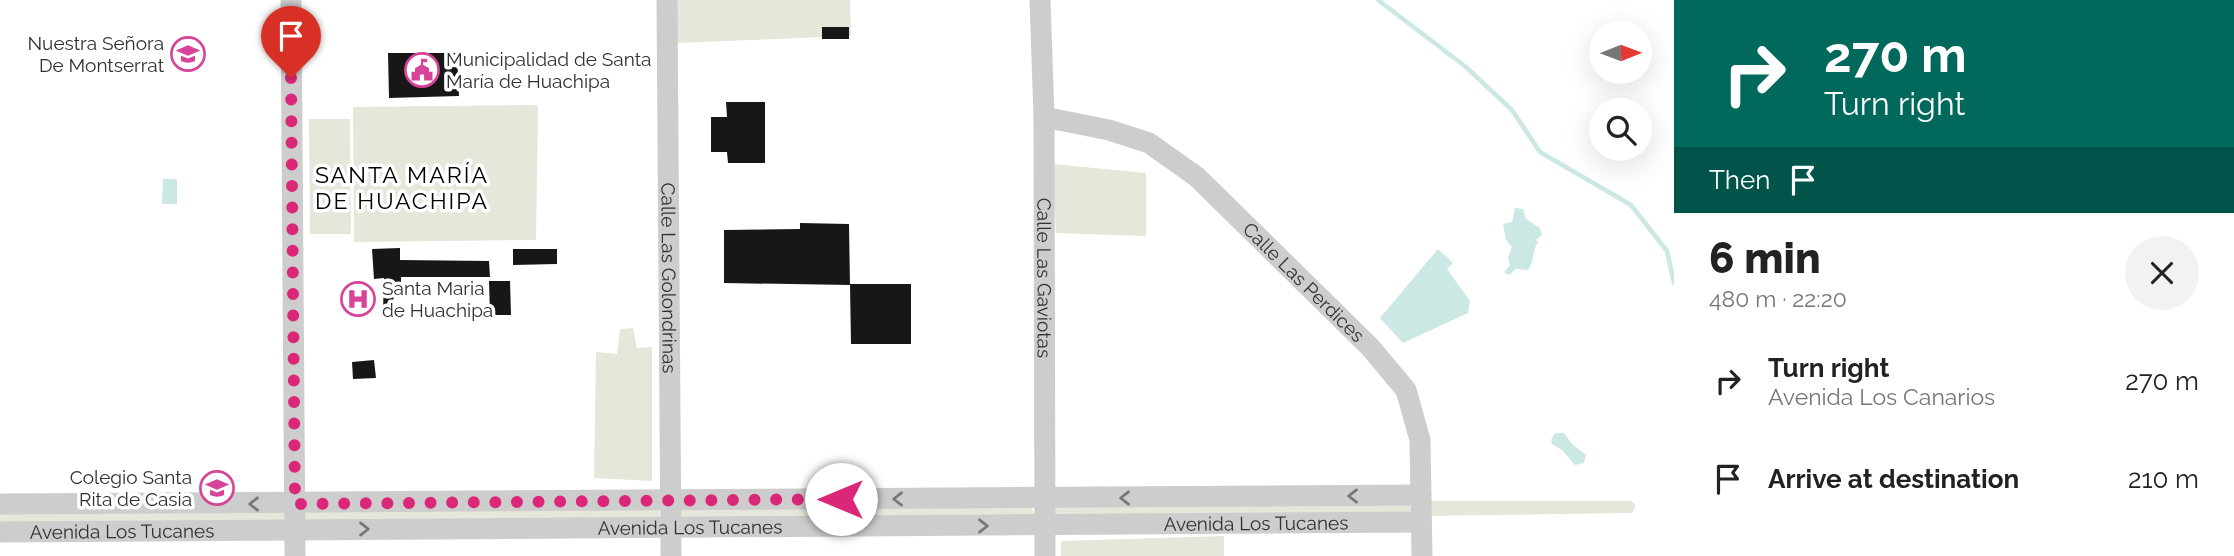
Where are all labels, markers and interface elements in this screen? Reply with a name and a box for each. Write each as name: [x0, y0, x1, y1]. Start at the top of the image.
pin: [261, 6, 321, 78]
icon: arrive: [272, 17, 310, 55]
north arrow: [1589, 21, 1652, 84]
map controls: [1589, 21, 1652, 161]
text: 270 m: [1824, 26, 1967, 83]
icon: right: [1709, 28, 1800, 119]
place label: Nuestra Señora De Montserrat: [27, 32, 165, 76]
school or university icon: Nuestra Señora De Montserrat: [169, 35, 207, 73]
place label: Municipalidad de Santa María de Huachipa: [446, 48, 651, 92]
public building icon: Municipalidad de Santa María de Huachipa: [403, 51, 441, 89]
text: Turn right: [1824, 85, 1965, 122]
button: search: [1589, 98, 1652, 161]
district label: SANTA MARÍA DE HUACHIPA: [315, 161, 489, 214]
icon: arrive: [1784, 161, 1822, 199]
text: Then: [1709, 165, 1770, 195]
street label: Calle Las Golondrinas: [657, 182, 681, 374]
street label: Calle Las Gaviotas: [1033, 198, 1056, 358]
street label: Calle Las Perdices: [1239, 218, 1369, 346]
text: 6 min: [1709, 234, 1821, 283]
button: close: [2125, 236, 2199, 310]
place label: Santa Maria de Huachipa: [382, 277, 493, 321]
hospital icon: Santa Maria de Huachipa: [339, 280, 377, 318]
text: 480 m · 22:20: [1709, 285, 1847, 312]
text: Turn right: [1768, 353, 1889, 383]
icon: right: [1709, 362, 1747, 400]
text: 270 m: [2125, 366, 2199, 396]
text: Avenida Los Canarios: [1768, 383, 1995, 410]
icon: arrive: [1709, 460, 1747, 498]
position arrow: [804, 462, 878, 536]
text: Arrive at destination: [1768, 464, 2019, 494]
text: 210 m: [2128, 464, 2199, 494]
place label: Colegio Santa Rita de Casia: [70, 466, 192, 510]
school or university icon: Colegio Santa Rita de Casia: [198, 469, 236, 507]
one-way arrow: [1347, 488, 1358, 504]
one-way arrow: [1120, 490, 1130, 506]
one-way arrow: [892, 491, 903, 507]
one-way arrow: [248, 496, 259, 512]
street label: Avenida Los Tucanes: [1164, 512, 1348, 535]
street label: Avenida Los Tucanes: [598, 515, 782, 539]
one-way arrow: [979, 518, 989, 534]
street label: Avenida Los Tucanes: [30, 519, 214, 543]
one-way arrow: [359, 521, 370, 537]

